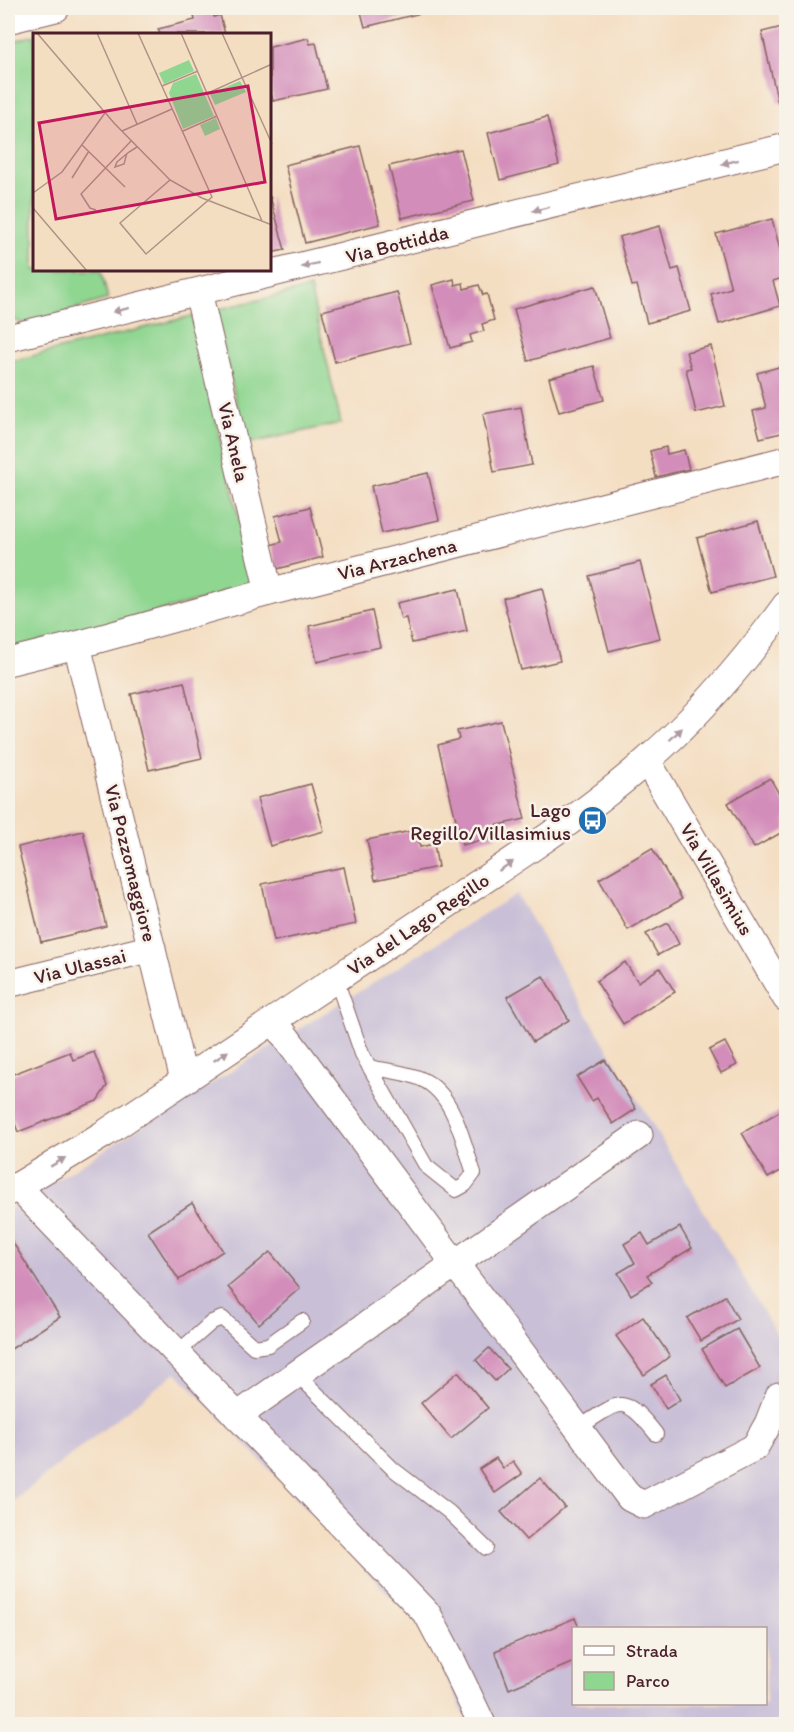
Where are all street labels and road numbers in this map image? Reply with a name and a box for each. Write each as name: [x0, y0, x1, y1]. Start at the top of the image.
street label: Via Bottidda: [343, 220, 451, 268]
street label: Via Anela: [213, 400, 255, 485]
street label: Via Arzachena: [335, 533, 459, 585]
street label: Via Pozzomaggiore: [100, 782, 162, 944]
street label: Via Villasimius: [675, 819, 759, 940]
street label: Via del Lago Regillo: [342, 868, 494, 980]
street label: Via Ulassai: [32, 943, 128, 989]

